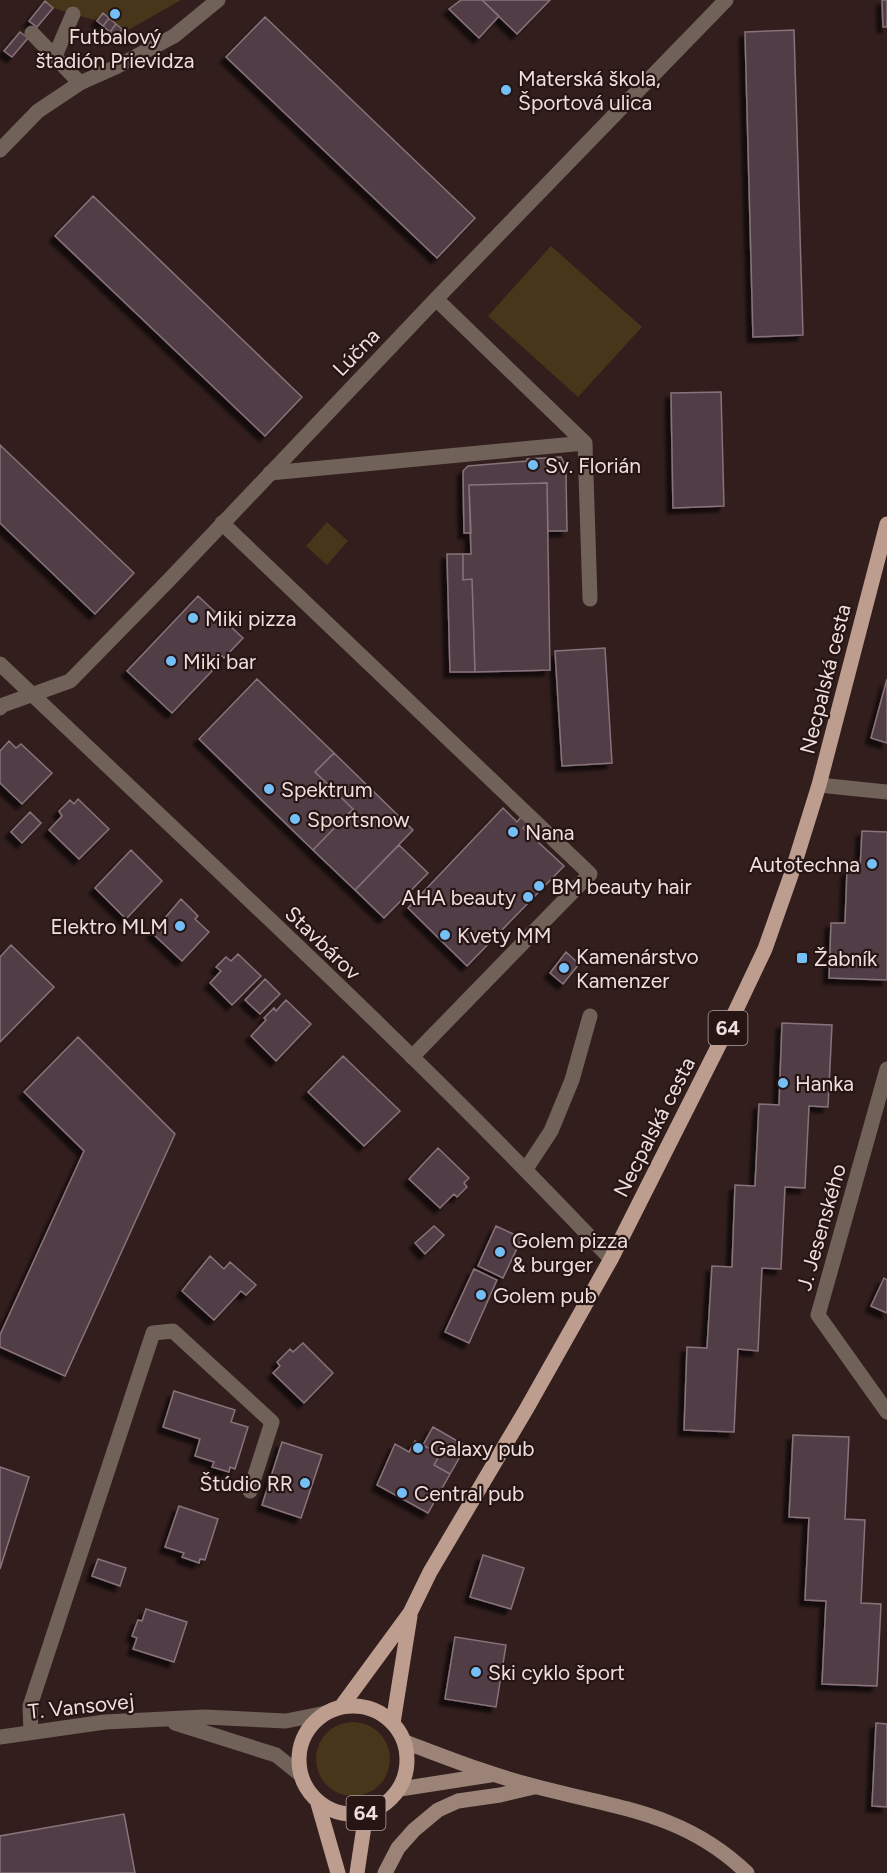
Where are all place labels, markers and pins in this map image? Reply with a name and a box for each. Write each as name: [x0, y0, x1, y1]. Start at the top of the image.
marker: Futbalový štadión Prievidza: [108, 7, 122, 21]
place label: Futbalový štadión Prievidza: [35, 24, 195, 73]
place label: Materská škola, Športová ulica: [518, 66, 661, 115]
marker: Materská škola, Športová ulica: [499, 83, 513, 97]
place label: Sv. Florián: [545, 453, 641, 478]
marker: Sv. Florián: [526, 458, 540, 472]
place label: Miki pizza: [205, 606, 297, 631]
marker: Miki pizza: [186, 611, 200, 625]
place label: Miki bar: [183, 649, 256, 674]
marker: Miki bar: [164, 654, 178, 668]
place label: Spektrum: [281, 777, 373, 802]
marker: Spektrum: [262, 782, 276, 796]
place label: Sportsnow: [307, 807, 410, 832]
marker: Sportsnow: [288, 812, 302, 826]
place label: Nana: [525, 820, 574, 845]
marker: Nana: [506, 825, 520, 839]
place label: Autotechna: [749, 852, 860, 877]
marker: Autotechna: [865, 857, 879, 871]
place label: BM beauty hair: [551, 874, 692, 899]
marker: BM beauty hair: [532, 879, 546, 893]
place label: AHA beauty: [401, 885, 516, 910]
marker: AHA beauty: [521, 890, 535, 904]
place label: Elektro MLM: [50, 914, 168, 939]
marker: Elektro MLM: [173, 919, 187, 933]
place label: Kvety MM: [457, 923, 551, 948]
marker: Kvety MM: [438, 928, 452, 942]
place label: Kamenárstvo Kamenzer: [576, 944, 699, 993]
place label: Žabník: [814, 946, 878, 971]
marker: Žabník: [795, 951, 809, 965]
marker: Kamenárstvo Kamenzer: [557, 961, 571, 975]
place label: Hanka: [795, 1071, 854, 1096]
marker: Hanka: [776, 1076, 790, 1090]
place label: Golem pizza & burger: [512, 1228, 628, 1277]
marker: Golem pizza & burger: [493, 1245, 507, 1259]
place label: Golem pub: [493, 1283, 597, 1308]
marker: Golem pub: [474, 1288, 488, 1302]
place label: Galaxy pub: [430, 1436, 535, 1461]
marker: Galaxy pub: [411, 1441, 425, 1455]
place label: Štúdio RR: [200, 1471, 293, 1496]
marker: Štúdio RR: [298, 1476, 312, 1490]
place label: Central pub: [414, 1481, 524, 1506]
marker: Central pub: [395, 1486, 409, 1500]
place label: Ski cyklo šport: [488, 1660, 625, 1685]
marker: Ski cyklo šport: [469, 1665, 483, 1679]

